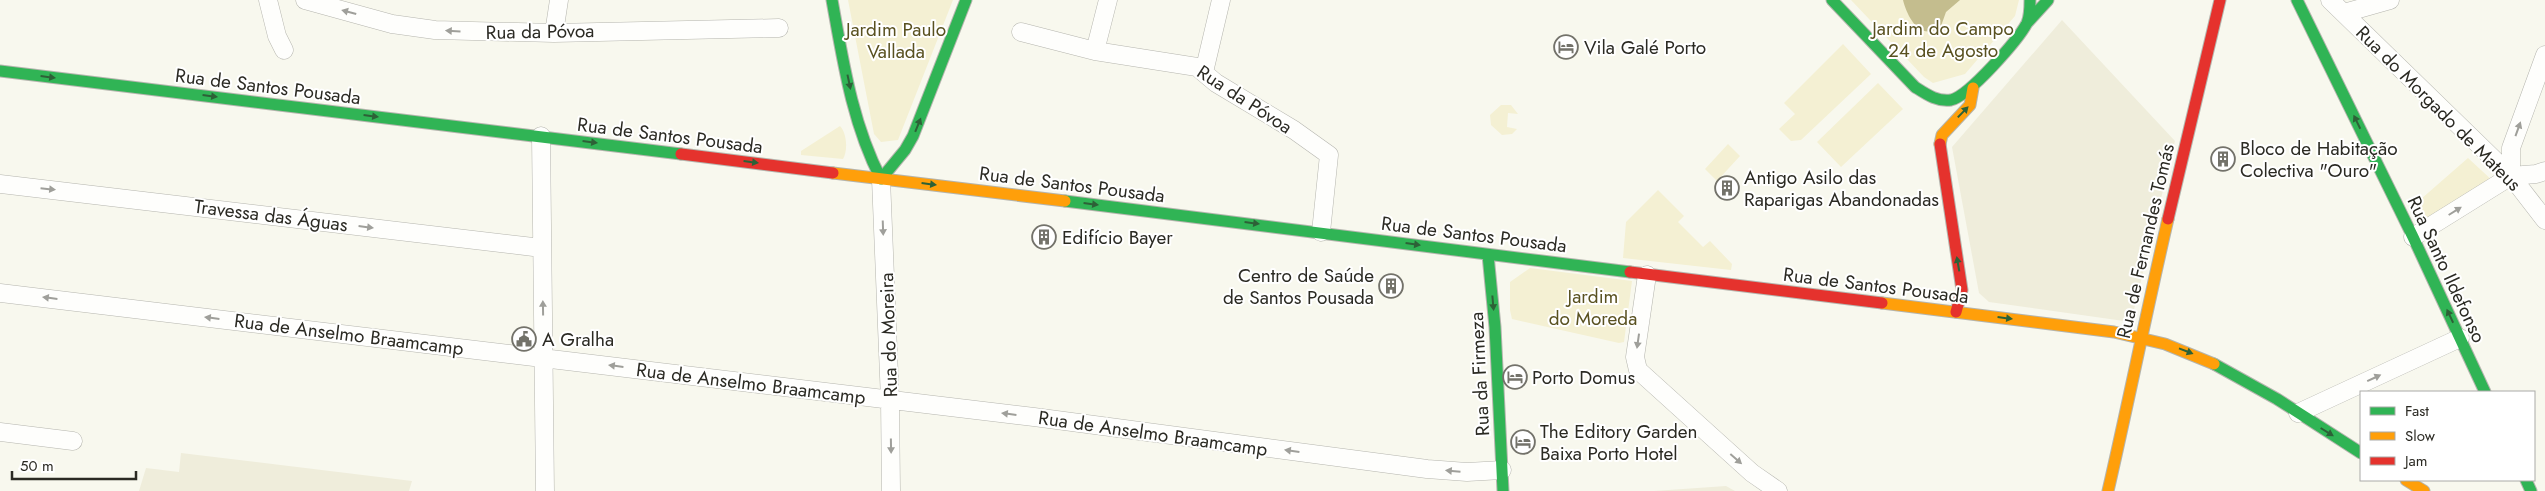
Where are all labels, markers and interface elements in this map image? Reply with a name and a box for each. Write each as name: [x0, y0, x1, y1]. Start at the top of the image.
one-way arrow: [341, 7, 356, 15]
park label: Jardim do Campo 24 de Agosto: [1869, 15, 2014, 64]
park label: Jardim Paulo Vallada: [843, 16, 946, 65]
street label: Rua da Póvoa: [485, 17, 595, 46]
street label: Rua do Morgado de Mateus: [2350, 20, 2528, 197]
one-way arrow: [444, 27, 460, 35]
hotel icon: Vila Galé Porto: [1553, 34, 1579, 60]
place label: Vila Galé Porto: [1584, 34, 1706, 61]
street label: Rua da Póvoa: [1192, 59, 1298, 140]
street label: Rua de Santos Pousada: [174, 62, 362, 111]
one-way arrow: [41, 73, 57, 81]
one-way arrow: [845, 74, 853, 90]
one-way arrow: [202, 92, 218, 100]
one-way arrow: [1957, 106, 1969, 118]
street label: Rua de Santos Pousada: [576, 111, 764, 160]
one-way arrow: [363, 112, 379, 120]
one-way arrow: [2353, 115, 2361, 129]
one-way arrow: [914, 118, 922, 132]
one-way arrow: [2514, 121, 2522, 136]
place label: Bloco de Habitação Colectiva "Ouro": [2240, 135, 2398, 184]
one-way arrow: [582, 138, 598, 146]
street label: Rua de Fernandes Tomás: [2110, 141, 2181, 341]
building icon: Bloco de Habitação Colectiva "Ouro": [2210, 146, 2236, 172]
one-way arrow: [743, 159, 759, 167]
street label: Rua de Santos Pousada: [978, 160, 1166, 209]
place label: Antigo Asilo das Raparigas Abandonadas: [1744, 164, 1939, 213]
building icon: Antigo Asilo das Raparigas Abandonadas: [1714, 175, 1740, 201]
one-way arrow: [922, 180, 938, 188]
one-way arrow: [41, 185, 57, 193]
street label: Rua Santo Ildefonso: [2401, 191, 2492, 347]
street label: Travessa das Águas: [193, 193, 350, 238]
one-way arrow: [1083, 200, 1099, 208]
one-way arrow: [2448, 206, 2461, 216]
street label: Rua de Santos Pousada: [1380, 210, 1568, 259]
one-way arrow: [1244, 219, 1260, 227]
one-way arrow: [880, 220, 888, 236]
one-way arrow: [359, 223, 375, 231]
building icon: Edifício Bayer: [1031, 224, 1057, 250]
place label: Edifício Bayer: [1062, 224, 1173, 251]
one-way arrow: [1406, 241, 1422, 249]
one-way arrow: [1954, 256, 1962, 272]
street label: Rua de Santos Pousada: [1782, 261, 1970, 310]
place label: Centro de Saúde de Santos Pousada: [1223, 262, 1374, 311]
street label: Rua do Moreira: [873, 272, 904, 398]
building icon: Centro de Saúde de Santos Pousada: [1378, 273, 1404, 299]
park label: Jardim do Moreda: [1549, 283, 1637, 332]
one-way arrow: [42, 294, 58, 302]
one-way arrow: [1489, 296, 1497, 312]
one-way arrow: [539, 300, 547, 316]
street label: Rua de Anselmo Braamcamp: [233, 307, 465, 362]
one-way arrow: [2446, 309, 2454, 323]
street label: Rua da Firmeza: [1463, 311, 1496, 437]
one-way arrow: [203, 314, 219, 322]
one-way arrow: [1997, 314, 2013, 322]
public building icon: A Gralha: [511, 326, 537, 352]
place label: A Gralha: [542, 326, 614, 353]
one-way arrow: [1634, 333, 1642, 349]
one-way arrow: [2179, 348, 2194, 356]
street label: Rua de Anselmo Braamcamp: [635, 356, 867, 411]
one-way arrow: [608, 362, 624, 370]
hotel icon: Porto Domus: [1502, 364, 1528, 390]
place label: Porto Domus: [1532, 364, 1635, 391]
one-way arrow: [2367, 374, 2381, 382]
legend: [2360, 391, 2535, 481]
text: Fast: [2405, 400, 2429, 422]
street label: Rua de Anselmo Braamcamp: [1037, 404, 1269, 463]
one-way arrow: [1001, 410, 1017, 418]
place label: The Editory Garden Baixa Porto Hotel: [1540, 418, 1698, 467]
text: Slow: [2405, 425, 2436, 447]
one-way arrow: [2321, 427, 2334, 436]
hotel icon: The Editory Garden Baixa Porto Hotel: [1510, 429, 1536, 455]
one-way arrow: [887, 438, 895, 454]
one-way arrow: [1284, 447, 1300, 455]
scale bar: [12, 448, 136, 480]
text: Jam: [2403, 450, 2428, 472]
one-way arrow: [1729, 453, 1742, 464]
text: 50 m: [20, 455, 54, 477]
one-way arrow: [1445, 467, 1461, 475]

